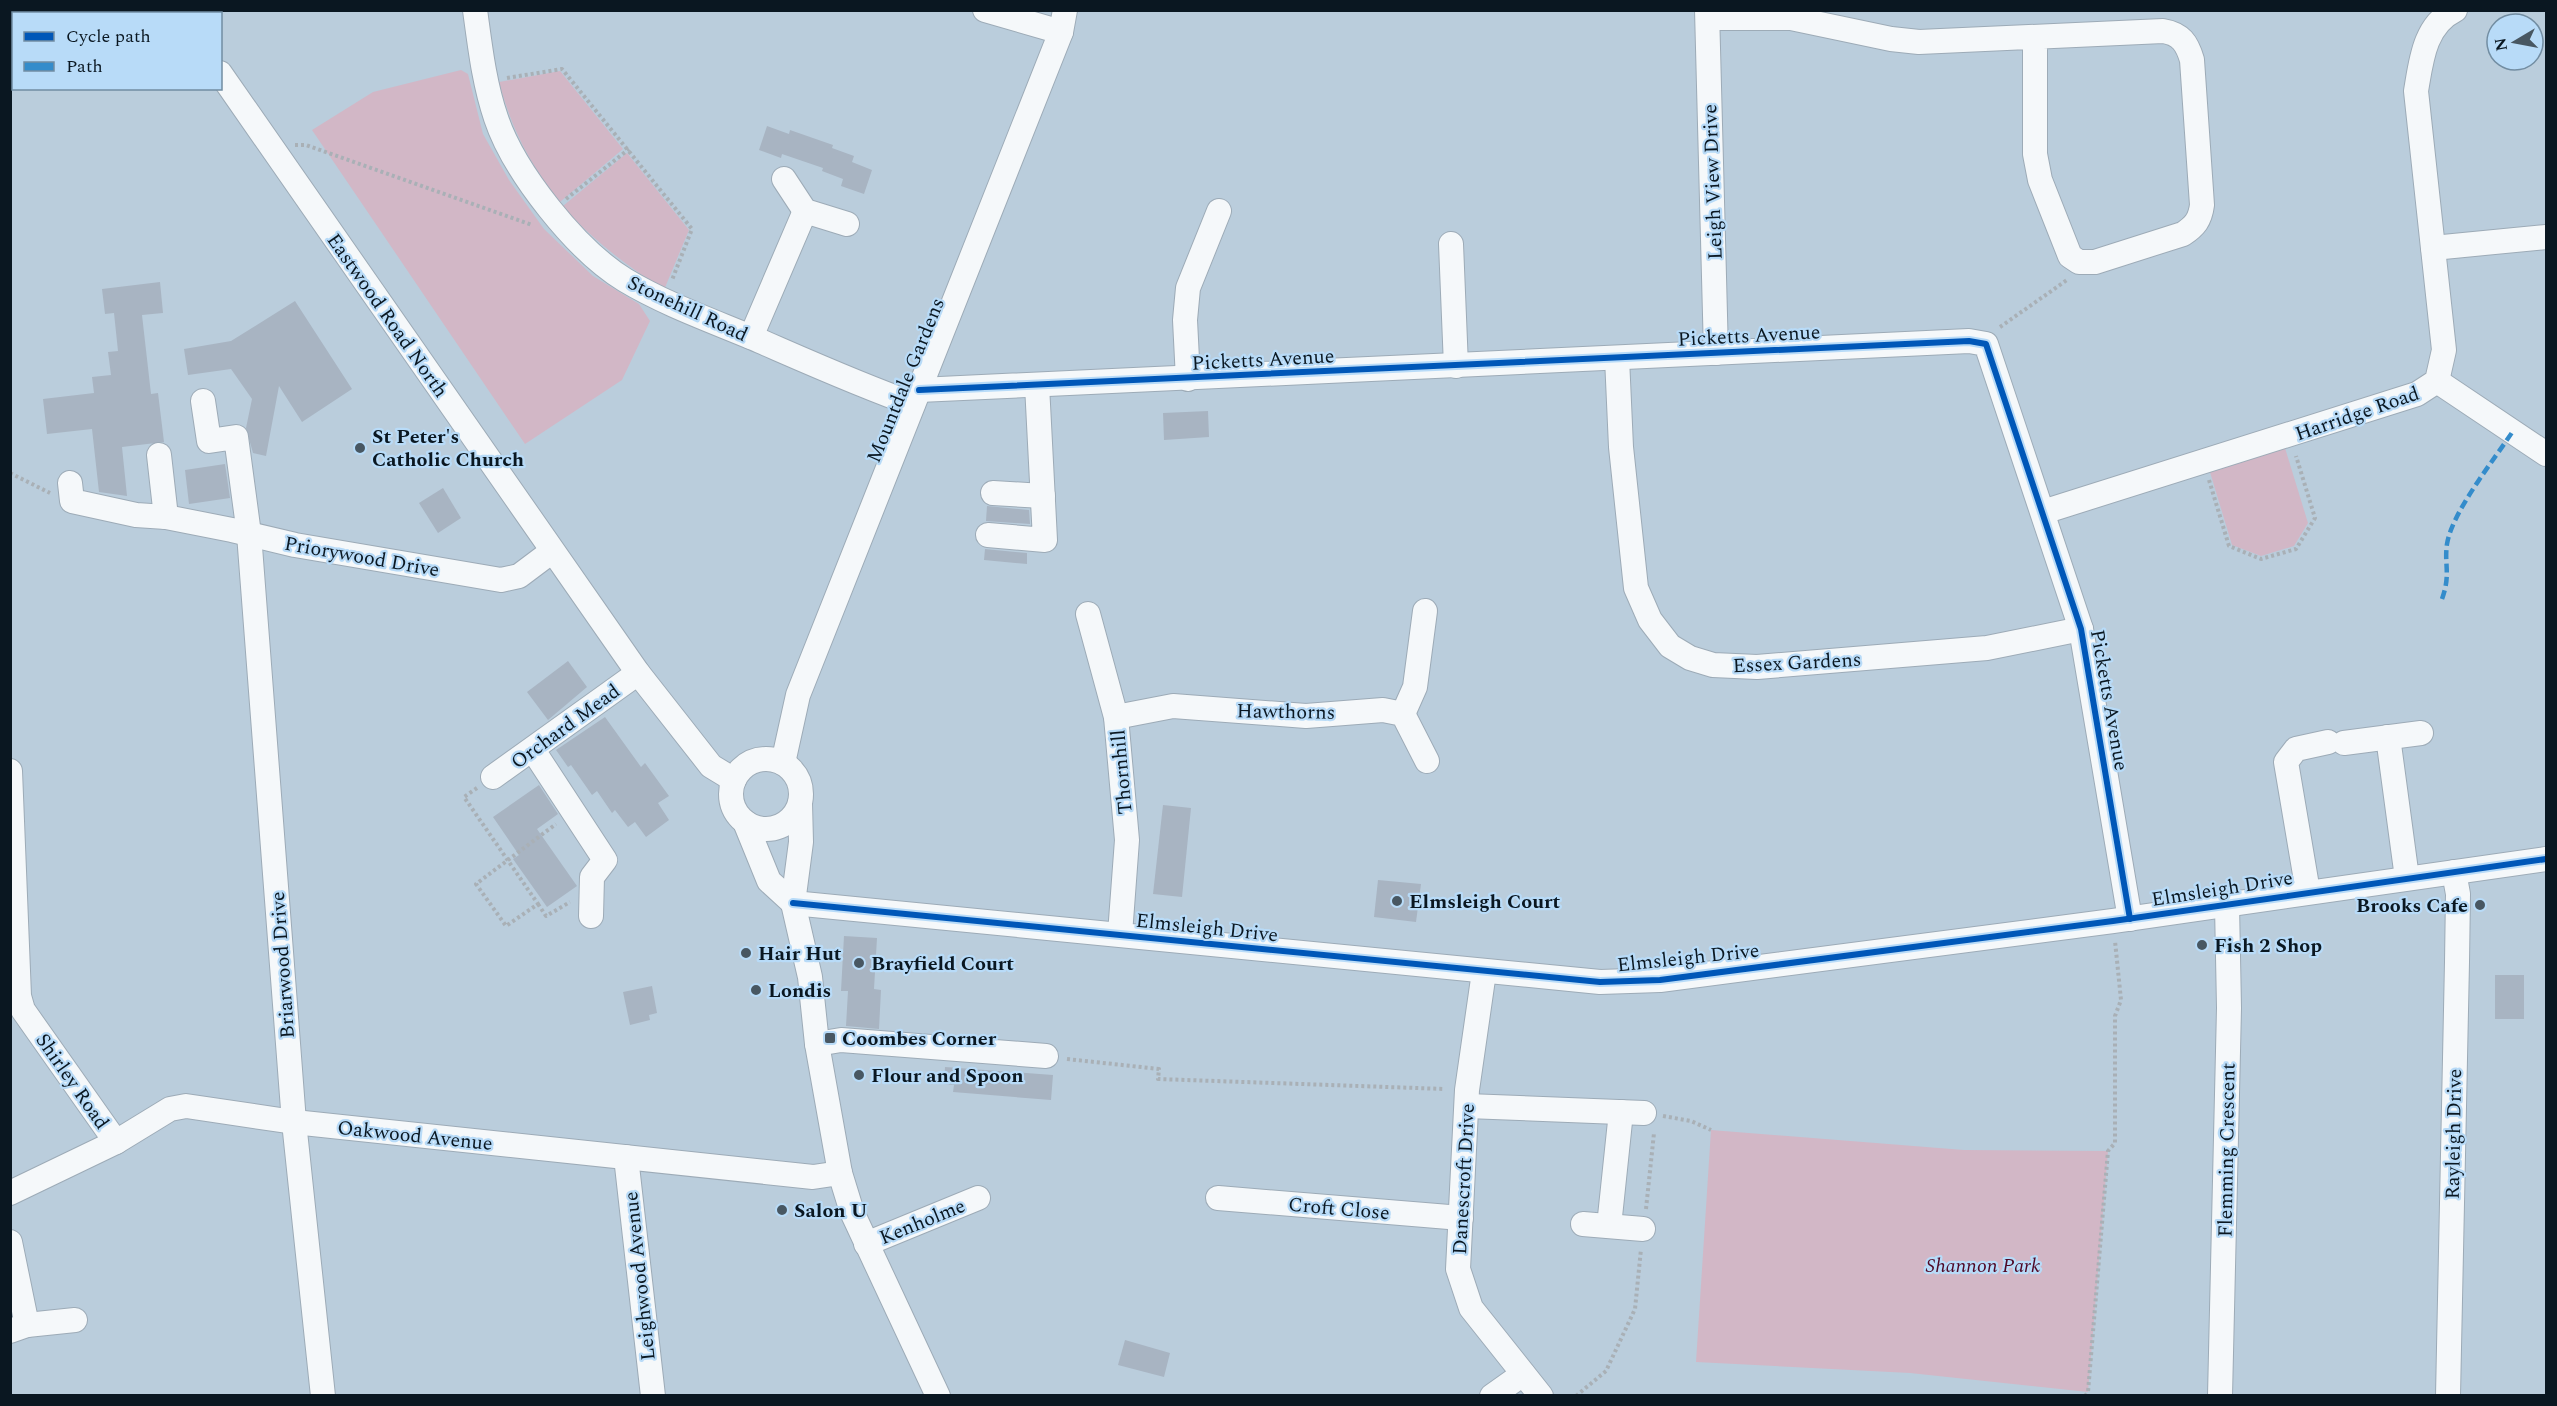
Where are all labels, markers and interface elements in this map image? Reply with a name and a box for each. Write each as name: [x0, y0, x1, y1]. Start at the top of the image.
legend: [12, 12, 222, 90]
north arrow: [2485, 12, 2545, 72]
text: Cycle path: [66, 23, 151, 50]
text: N: [2488, 36, 2514, 53]
text: Path: [66, 53, 103, 80]
street label: Leigh View Drive: [1695, 104, 1731, 260]
street label: Eastwood Road North: [319, 227, 455, 404]
street label: Stonehill Road: [622, 268, 753, 350]
street label: Mountdale Gardens: [859, 293, 953, 467]
street label: Picketts Avenue: [1677, 317, 1821, 355]
street label: Picketts Avenue: [1191, 341, 1335, 379]
street label: Harridge Road: [2291, 379, 2424, 449]
place label: St Peter's Catholic Church: [372, 422, 524, 475]
marker: St Peter's Catholic Church: [353, 441, 367, 455]
street label: Priorywood Drive: [282, 529, 442, 585]
street label: Picketts Avenue: [2082, 627, 2136, 773]
street label: Essex Gardens: [1732, 645, 1862, 681]
street label: Orchard Mead: [505, 677, 627, 777]
street label: Hawthorns: [1236, 696, 1336, 728]
street label: Thornhill: [1103, 728, 1141, 816]
street label: Elmsleigh Drive: [2149, 863, 2295, 915]
place label: Elmsleigh Court: [1409, 887, 1560, 917]
street label: Briarwood Drive: [263, 891, 303, 1039]
place label: Brooks Cafe: [2356, 891, 2468, 921]
marker: Elmsleigh Court: [1390, 894, 1404, 908]
marker: Brooks Cafe: [2473, 898, 2487, 912]
street label: Elmsleigh Drive: [1134, 906, 1280, 950]
place label: Fish 2 Shop: [2214, 931, 2322, 961]
street label: Elmsleigh Drive: [1615, 936, 1761, 980]
marker: Fish 2 Shop: [2195, 938, 2209, 952]
place label: Hair Hut: [758, 939, 842, 969]
marker: Hair Hut: [739, 946, 753, 960]
place label: Brayfield Court: [871, 949, 1014, 979]
marker: Brayfield Court: [852, 956, 866, 970]
place label: Londis: [768, 976, 831, 1006]
marker: Londis: [749, 983, 763, 997]
place label: Coombes Corner: [842, 1024, 997, 1054]
street label: Shirley Road: [28, 1027, 116, 1136]
marker: Coombes Corner: [823, 1031, 837, 1045]
place label: Flour and Spoon: [871, 1061, 1024, 1091]
street label: Flemming Crescent: [2210, 1063, 2244, 1237]
marker: Flour and Spoon: [852, 1068, 866, 1082]
street label: Rayleigh Drive: [2438, 1068, 2470, 1200]
street label: Danescroft Drive: [1445, 1103, 1483, 1255]
street label: Oakwood Avenue: [336, 1113, 494, 1159]
street label: Leighwood Avenue: [616, 1190, 664, 1362]
street label: Croft Close: [1287, 1190, 1391, 1228]
street label: Kenholme: [875, 1191, 970, 1253]
place label: Salon U: [794, 1196, 867, 1226]
marker: Salon U: [775, 1203, 789, 1217]
park label: Shannon Park: [1926, 1251, 2041, 1281]

